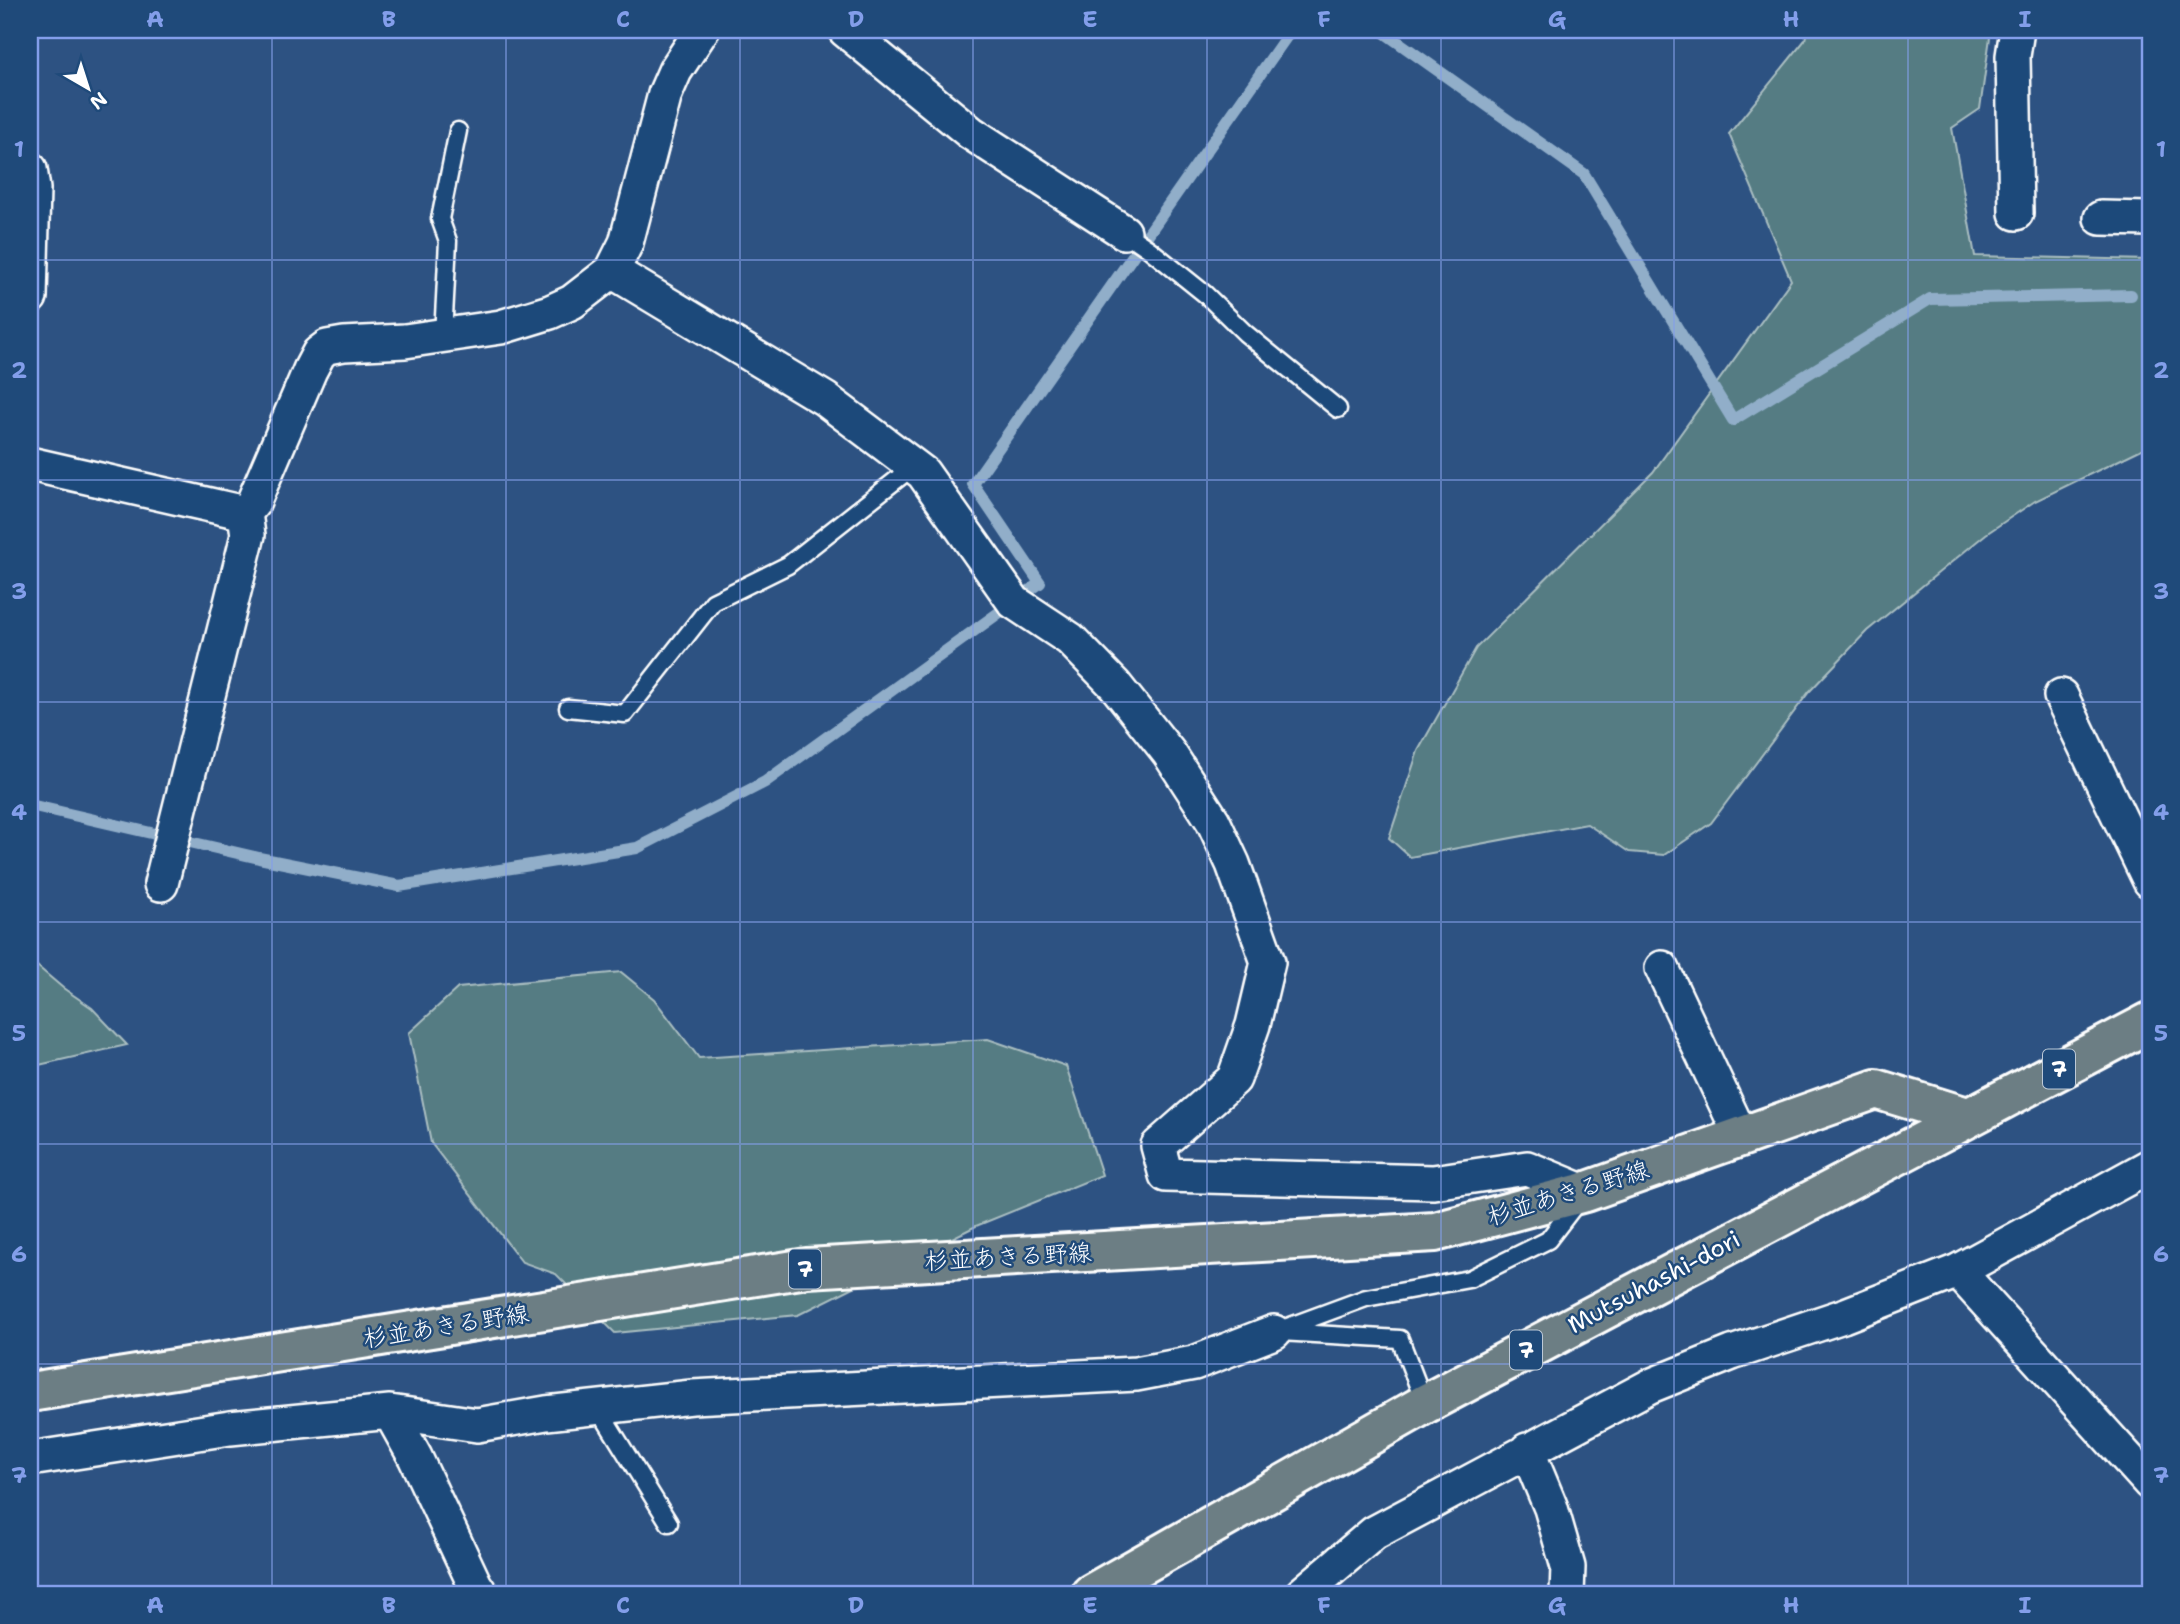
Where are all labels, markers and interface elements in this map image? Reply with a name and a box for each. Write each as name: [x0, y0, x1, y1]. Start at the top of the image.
text: A: [146, 4, 164, 34]
text: B: [382, 4, 396, 34]
text: C: [616, 4, 630, 34]
text: D: [848, 4, 864, 34]
text: E: [1082, 4, 1098, 34]
text: F: [1317, 4, 1331, 34]
text: G: [1548, 4, 1567, 34]
text: H: [1783, 4, 1799, 34]
text: I: [2019, 4, 2032, 34]
north arrow: [52, 52, 122, 122]
text: N: [85, 86, 112, 115]
text: 1: [14, 134, 24, 164]
text: 1: [2156, 134, 2166, 164]
text: 2: [11, 355, 27, 385]
text: 2: [2153, 355, 2169, 385]
text: 3: [11, 576, 27, 606]
text: 3: [2153, 576, 2169, 606]
text: 4: [11, 797, 27, 827]
text: 4: [2153, 797, 2169, 827]
text: 5: [12, 1018, 26, 1048]
text: 5: [2154, 1018, 2168, 1048]
road number: 7: [2043, 1050, 2075, 1088]
street label: 杉並あきる野線: [1483, 1153, 1653, 1233]
street label: Mutsuhashi-dori: [1562, 1223, 1746, 1341]
street label: 杉並あきる野線: [924, 1237, 1092, 1277]
text: 6: [11, 1239, 27, 1269]
text: 6: [2153, 1239, 2169, 1269]
road number: 7: [789, 1250, 821, 1288]
street label: 杉並あきる野線: [361, 1297, 531, 1355]
road number: 7: [1510, 1330, 1542, 1370]
text: 7: [11, 1460, 27, 1490]
text: 7: [2153, 1460, 2169, 1490]
text: A: [146, 1590, 164, 1620]
text: B: [382, 1590, 396, 1620]
text: C: [616, 1590, 630, 1620]
text: D: [848, 1590, 864, 1620]
text: E: [1082, 1590, 1098, 1620]
text: F: [1317, 1590, 1331, 1620]
text: G: [1548, 1590, 1567, 1620]
text: H: [1783, 1590, 1799, 1620]
text: I: [2019, 1590, 2032, 1620]

